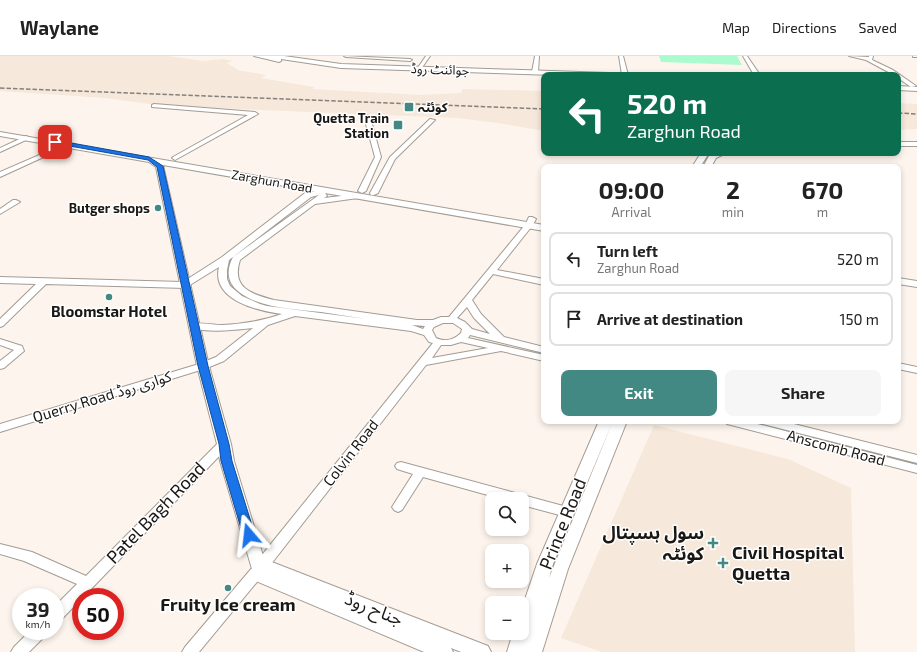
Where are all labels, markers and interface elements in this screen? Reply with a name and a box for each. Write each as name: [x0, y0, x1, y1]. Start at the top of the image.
text: Waylane: [20, 16, 99, 39]
text: Map: [722, 19, 750, 36]
text: Directions: [772, 19, 837, 36]
text: Saved: [859, 19, 897, 36]
street label: جوائنٹ روڈ: [410, 60, 470, 78]
text: 520 m: [627, 86, 707, 120]
icon: left: [561, 88, 613, 140]
place label: کوئٹہ: [418, 99, 448, 115]
marker: کوئٹہ: [403, 101, 415, 113]
place label: Quetta Train Station: [313, 110, 389, 141]
marker: Quetta Train Station: [392, 119, 404, 131]
text: Zarghun Road: [627, 120, 741, 142]
pin: [38, 125, 72, 159]
icon: arrive: [44, 131, 66, 153]
street label: Zarghun Road: [230, 166, 314, 196]
text: 09:00: [599, 175, 664, 204]
text: 2: [726, 175, 740, 204]
text: 670: [801, 175, 843, 204]
place label: Butger shops: [69, 200, 150, 216]
marker: Butger shops: [153, 203, 163, 213]
text: Arrival: [612, 204, 651, 220]
text: min: [722, 204, 744, 220]
text: m: [817, 204, 828, 220]
text: Turn left: [597, 242, 658, 260]
icon: left: [563, 248, 585, 270]
text: 520 m: [837, 250, 879, 268]
text: Zarghun Road: [597, 260, 679, 276]
marker: Bloomstar Hotel: [104, 292, 114, 302]
place label: Bloomstar Hotel: [51, 302, 167, 320]
icon: arrive: [563, 308, 585, 330]
text: Arrive at destination: [597, 310, 743, 328]
text: 150 m: [839, 310, 879, 328]
street label: Querry Road کواری روڈ: [30, 366, 174, 427]
button: Exit: [561, 370, 717, 416]
button: Share: [725, 370, 881, 416]
street label: Colvin Road: [319, 416, 382, 489]
street label: Anscomb Road: [785, 425, 887, 469]
street label: Patel Bagh Road: [101, 457, 209, 568]
street label: Prince Road: [534, 475, 590, 573]
map controls: [485, 492, 529, 640]
button: search: [485, 492, 529, 536]
position arrow: [228, 514, 270, 556]
place label: سول ہسپتال کوئٹہ: [602, 521, 705, 564]
marker: سول ہسپتال کوئٹہ: [707, 537, 719, 549]
place label: Civil Hospital Quetta: [732, 541, 844, 584]
button: +: [485, 544, 529, 588]
marker: Civil Hospital Quetta: [717, 557, 729, 569]
marker: Fruity Ice cream: [223, 583, 233, 593]
street label: جناح روڈ: [341, 586, 407, 632]
speed limit sign: 50: [72, 588, 124, 640]
place label: Fruity Ice cream: [160, 593, 296, 615]
button: −: [485, 596, 529, 640]
text: 39: [26, 597, 50, 621]
text: km/h: [26, 618, 50, 630]

